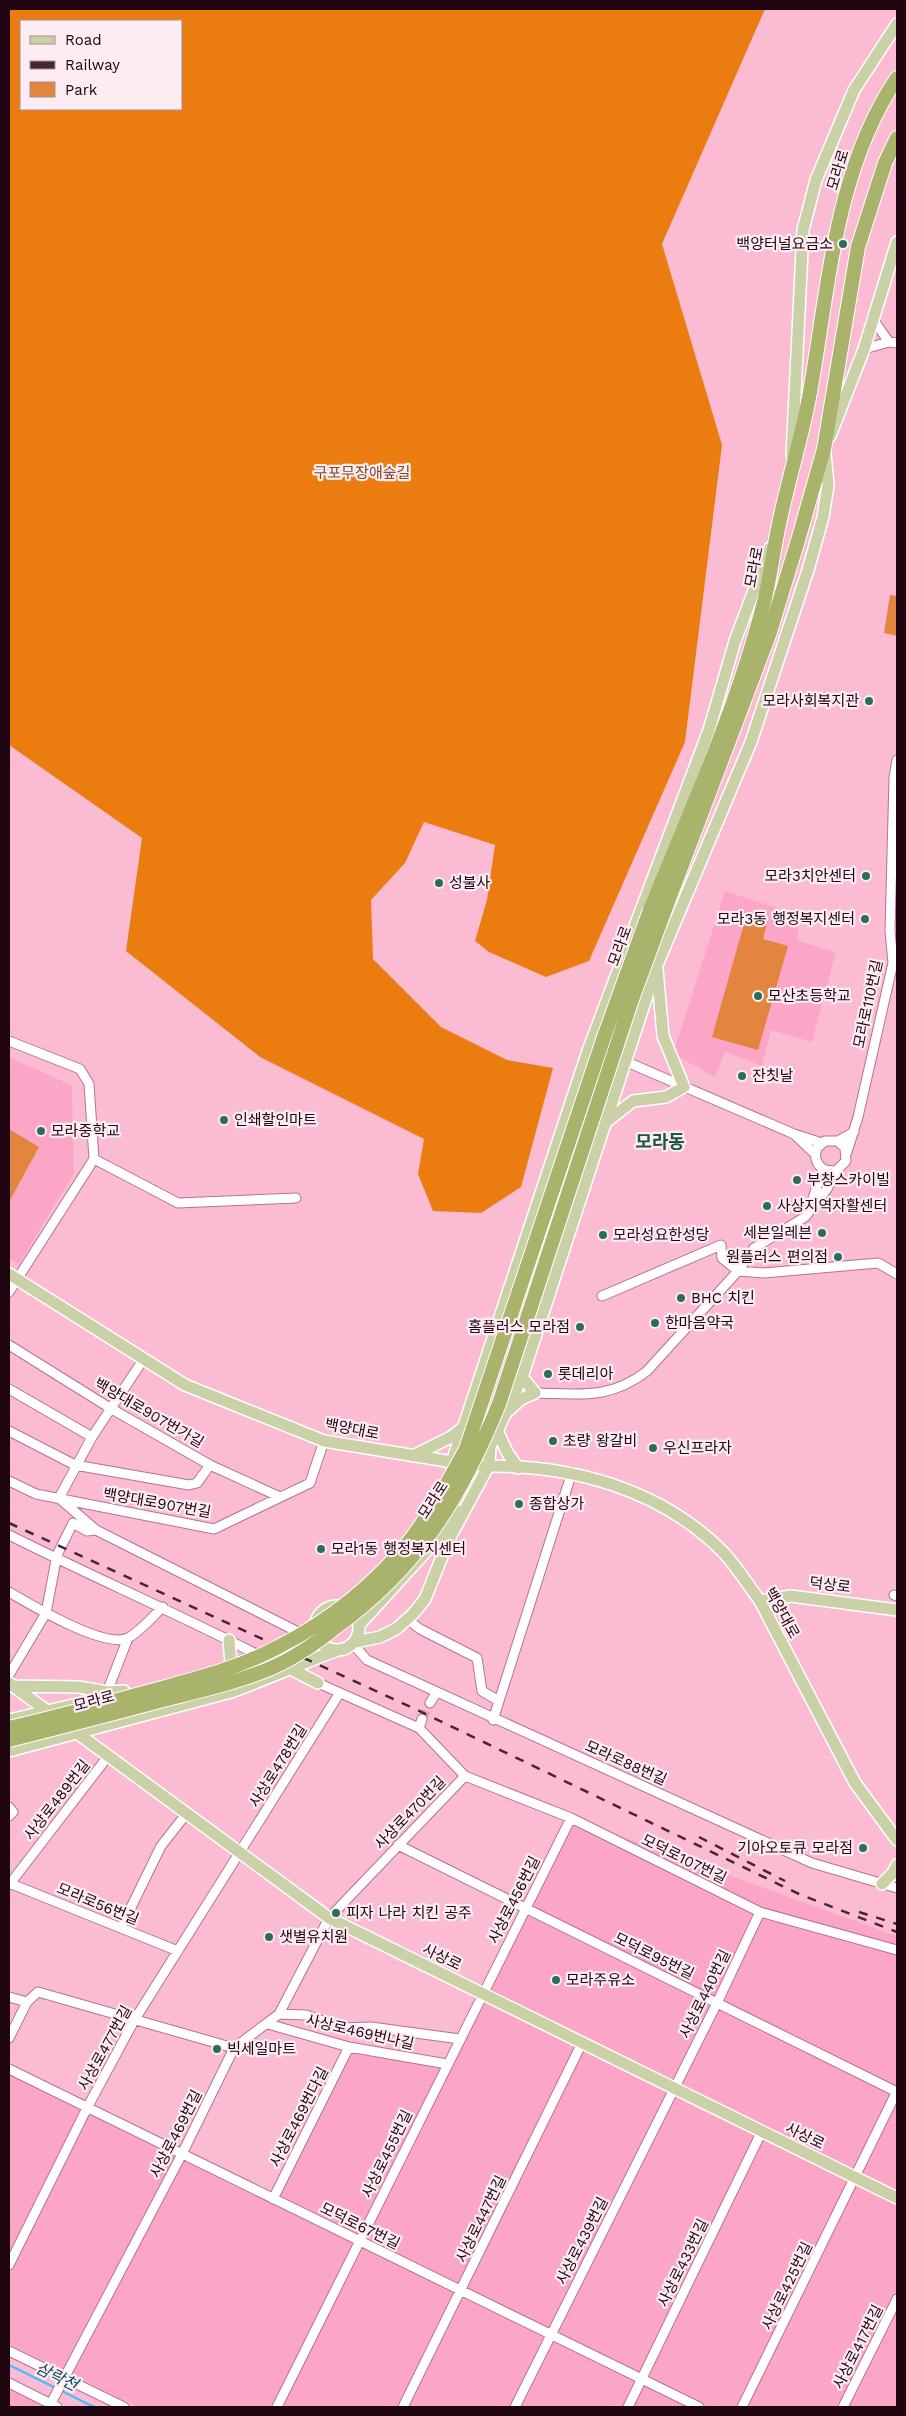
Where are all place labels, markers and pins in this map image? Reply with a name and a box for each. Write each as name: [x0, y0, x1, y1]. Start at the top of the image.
place label: 백양터널요금소: [736, 235, 833, 253]
marker: 백양터널요금소: [837, 238, 849, 250]
place label: 모라사회복지관: [762, 692, 859, 710]
marker: 모라사회복지관: [863, 695, 875, 707]
place label: 모라3치안센터: [764, 867, 856, 885]
marker: 모라3치안센터: [860, 870, 872, 882]
place label: 성불사: [449, 874, 491, 892]
marker: 성불사: [433, 877, 445, 889]
place label: 모라3동 행정복지센터: [717, 910, 855, 928]
marker: 모라3동 행정복지센터: [859, 913, 871, 925]
place label: 모산초등학교: [768, 987, 851, 1005]
marker: 모산초등학교: [752, 990, 764, 1002]
place label: 잔칫날: [752, 1067, 794, 1085]
marker: 잔칫날: [736, 1070, 748, 1082]
place label: 인쇄할인마트: [234, 1111, 317, 1129]
marker: 인쇄할인마트: [218, 1114, 230, 1126]
place label: 모라중학교: [51, 1122, 120, 1140]
marker: 모라중학교: [35, 1125, 47, 1137]
place label: 부창스카이빌: [807, 1171, 890, 1189]
marker: 부창스카이빌: [791, 1174, 803, 1186]
place label: 사상지역자활센터: [777, 1197, 887, 1215]
marker: 사상지역자활센터: [761, 1200, 773, 1212]
place label: 세븐일레븐: [743, 1224, 812, 1242]
place label: 모라성요한성당: [613, 1226, 710, 1244]
marker: 세븐일레븐: [816, 1227, 828, 1239]
marker: 모라성요한성당: [597, 1229, 609, 1241]
place label: 원플러스 편의점: [726, 1248, 828, 1266]
marker: 원플러스 편의점: [832, 1251, 844, 1263]
place label: BHC 치킨: [691, 1289, 755, 1307]
marker: BHC 치킨: [675, 1292, 687, 1304]
place label: 한마음약국: [665, 1314, 734, 1332]
marker: 한마음약국: [649, 1317, 661, 1329]
place label: 홈플러스 모라점: [468, 1318, 570, 1336]
marker: 홈플러스 모라점: [574, 1321, 586, 1333]
place label: 롯데리아: [558, 1365, 613, 1383]
marker: 롯데리아: [542, 1368, 554, 1380]
place label: 초량 왕갈비: [563, 1432, 637, 1450]
marker: 초량 왕갈비: [547, 1435, 559, 1447]
place label: 우신프라자: [663, 1439, 732, 1457]
marker: 우신프라자: [647, 1442, 659, 1454]
place label: 종합상가: [529, 1495, 584, 1513]
marker: 종합상가: [513, 1498, 525, 1510]
place label: 모라1동 행정복지센터: [331, 1540, 466, 1558]
marker: 모라1동 행정복지센터: [315, 1543, 327, 1555]
place label: 기아오토큐 모라점: [737, 1839, 853, 1857]
marker: 기아오토큐 모라점: [857, 1842, 869, 1854]
place label: 피자 나라 치킨 공주: [346, 1904, 472, 1922]
marker: 피자 나라 치킨 공주: [330, 1907, 342, 1919]
place label: 샛별유치원: [279, 1928, 348, 1946]
marker: 샛별유치원: [263, 1931, 275, 1943]
place label: 모라주유소: [566, 1971, 635, 1989]
marker: 모라주유소: [550, 1974, 562, 1986]
place label: 빅세일마트: [227, 2040, 296, 2058]
marker: 빅세일마트: [211, 2043, 223, 2055]

